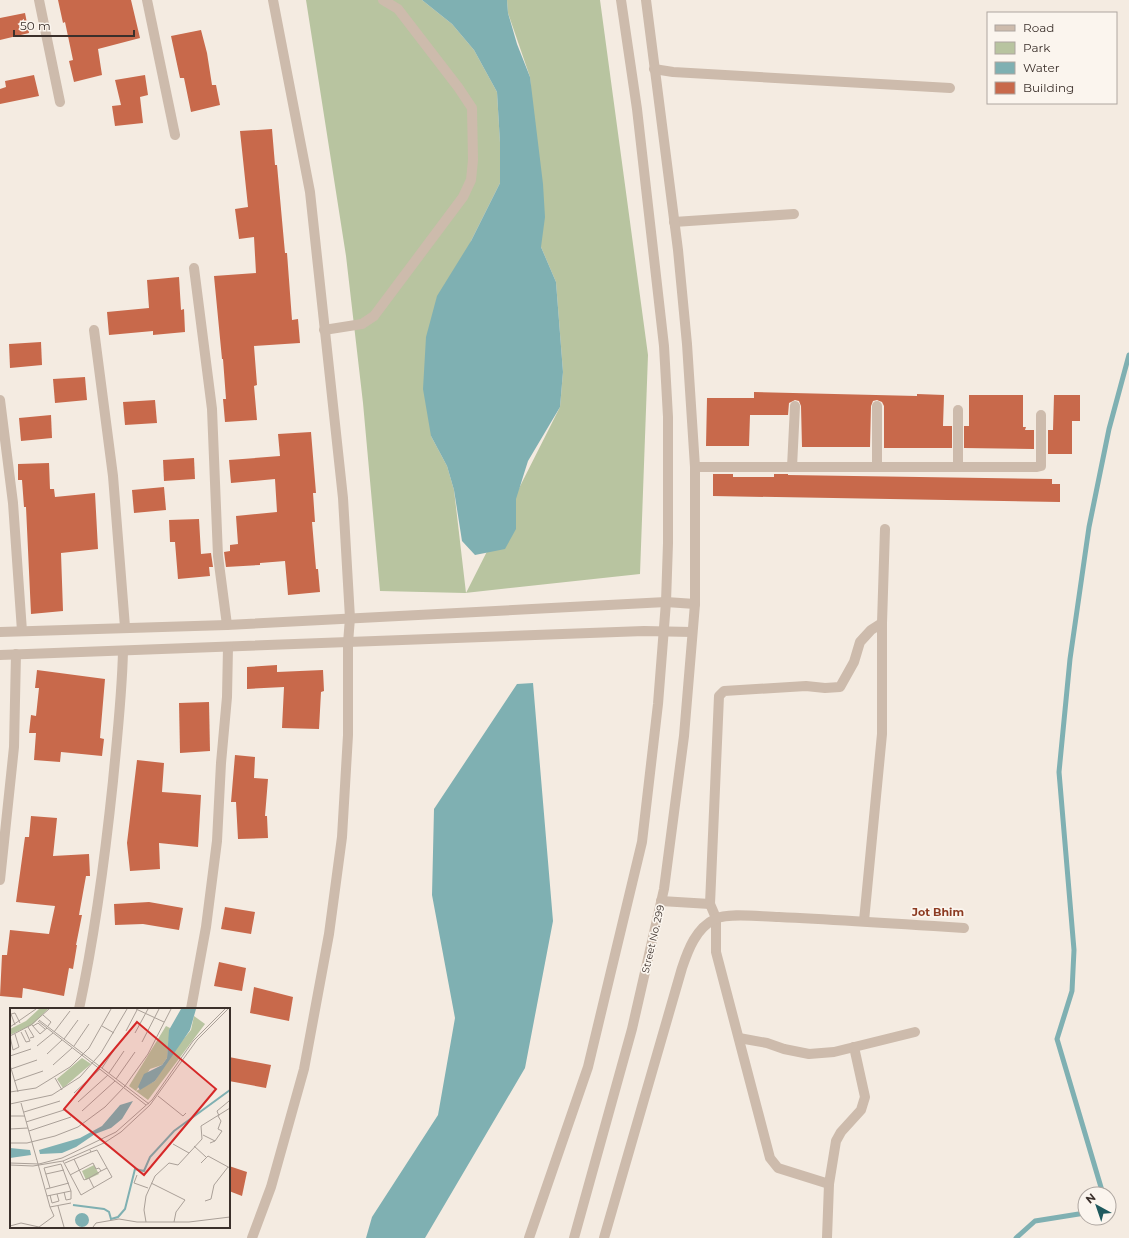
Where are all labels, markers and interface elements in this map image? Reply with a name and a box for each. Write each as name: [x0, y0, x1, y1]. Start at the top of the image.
scale bar: [14, 12, 134, 38]
legend: [987, 12, 1117, 104]
text: 50 m: [20, 18, 51, 33]
text: Road: [1023, 20, 1054, 35]
text: Park: [1023, 40, 1051, 55]
text: Water: [1023, 60, 1060, 75]
text: Building: [1023, 80, 1074, 95]
street label: Street No. 299: [639, 904, 667, 974]
district label: Jot Bhim: [911, 905, 964, 919]
inset map: [10, 1008, 230, 1228]
north arrow: [1077, 1186, 1117, 1226]
text: N: [1083, 1190, 1098, 1207]

